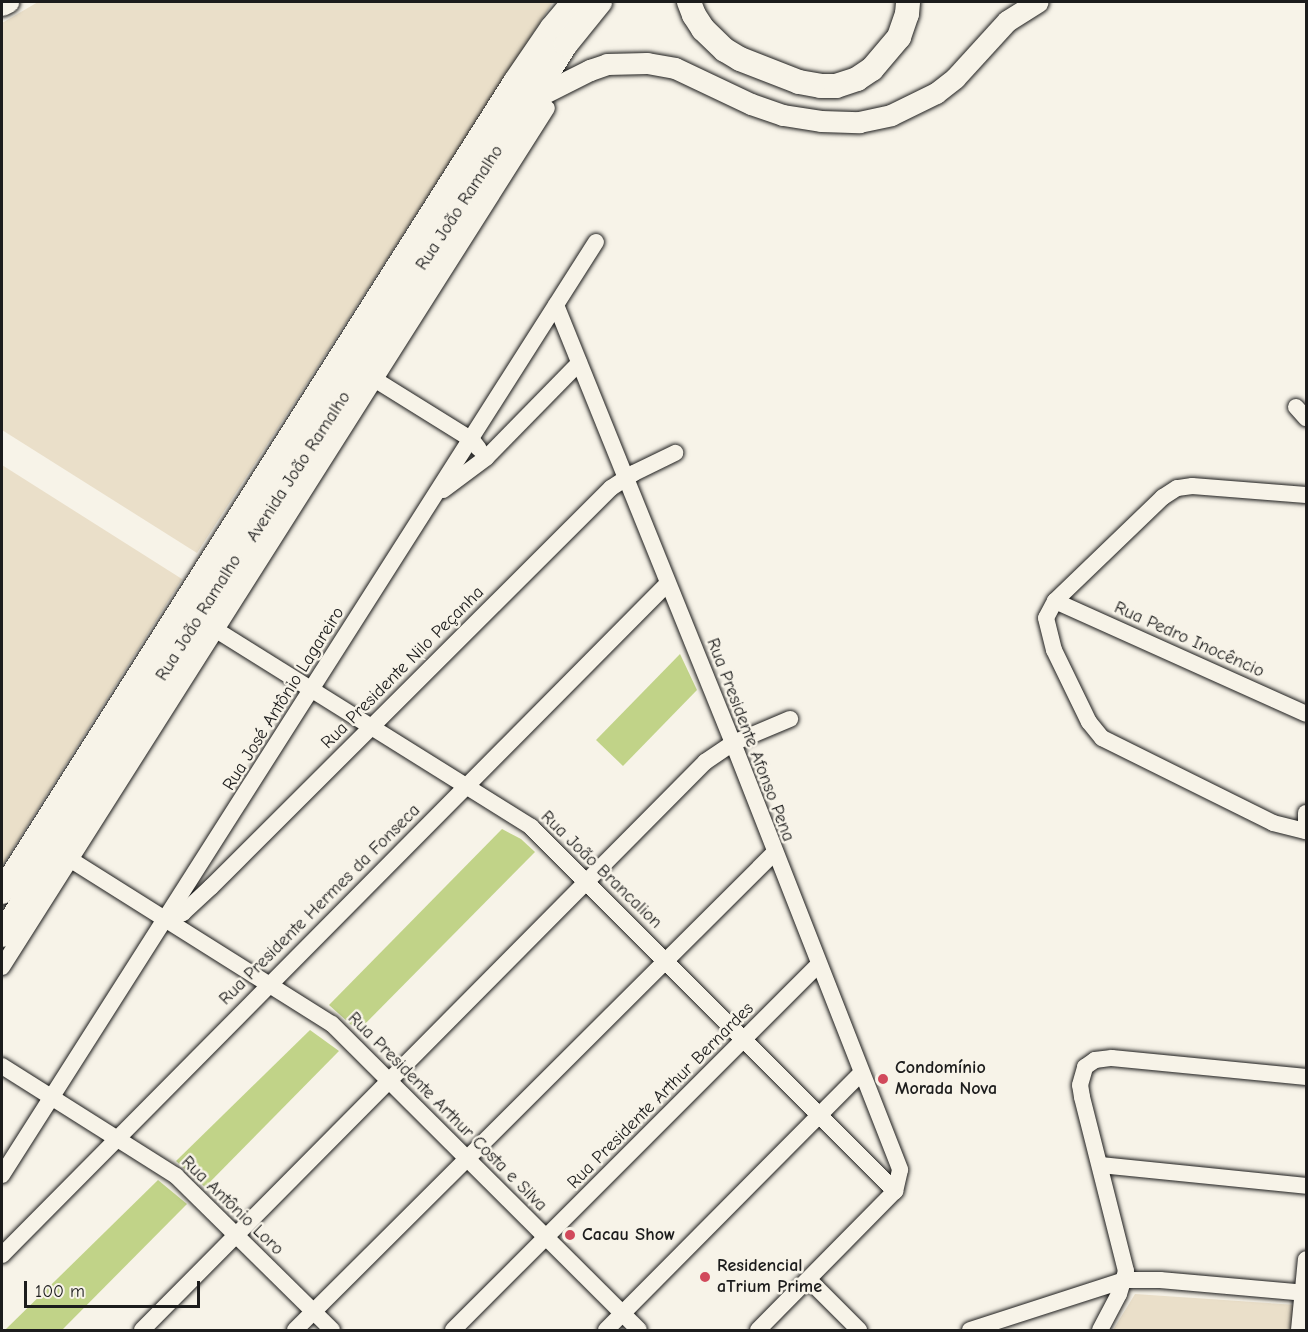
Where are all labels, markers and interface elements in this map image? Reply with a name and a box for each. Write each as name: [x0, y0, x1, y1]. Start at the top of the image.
street label: Rua João Ramalho: [411, 141, 509, 275]
street label: Avenida João Ramalho: [242, 388, 356, 546]
street label: Rua João Ramalho: [151, 551, 247, 685]
street label: Rua Presidente Nilo Peçanha: [317, 582, 489, 754]
street label: Rua Pedro Inocêncio: [1111, 597, 1267, 683]
street label: Rua José Antônio Lagareiro: [219, 603, 349, 795]
street label: Rua Presidente Afonso Pena: [701, 635, 799, 845]
street label: Rua Presidente Hermes da Fonseca: [215, 800, 425, 1010]
street label: Rua João Brancalion: [536, 806, 666, 934]
street label: Rua Presidente Arthur Bernardes: [563, 998, 759, 1194]
street label: Rua Presidente Arthur Costa e Silva: [343, 1008, 551, 1216]
place label: Condomínio Morada Nova: [895, 1058, 997, 1100]
marker: Condomínio Morada Nova: [876, 1072, 890, 1086]
street label: Rua Antônio Loro: [176, 1152, 288, 1260]
place label: Cacau Show: [582, 1224, 675, 1246]
marker: Cacau Show: [563, 1228, 577, 1242]
place label: Residencial aTrium Prime: [717, 1256, 822, 1298]
scale bar: [27, 1269, 202, 1307]
marker: Residencial aTrium Prime: [698, 1270, 712, 1284]
text: 100 m: [35, 1281, 85, 1302]

